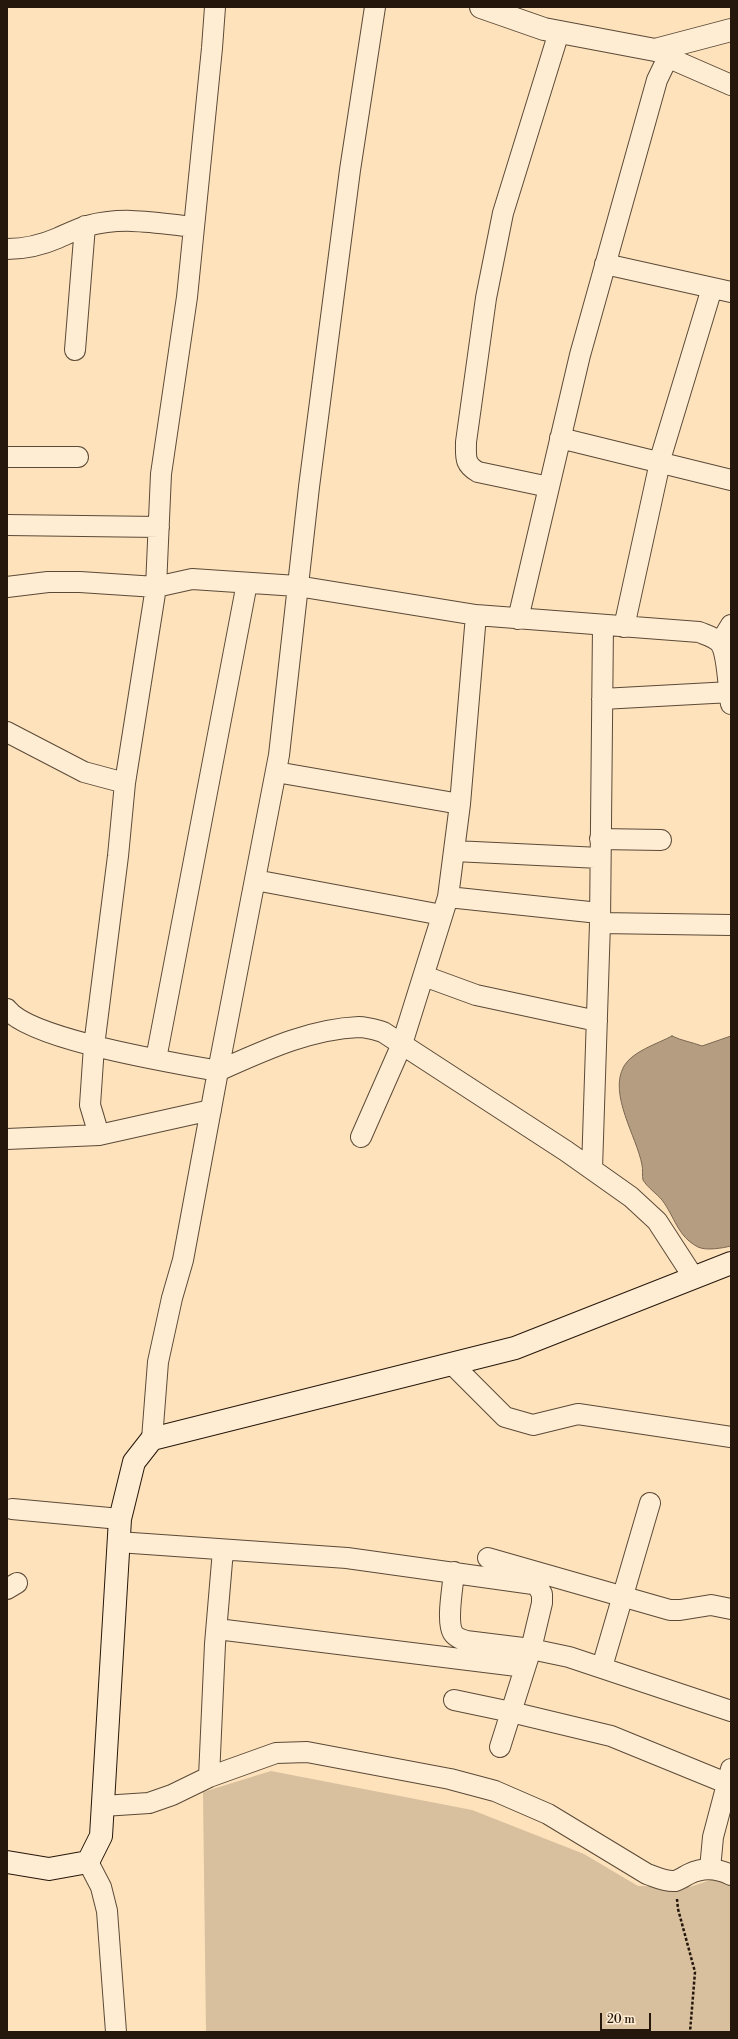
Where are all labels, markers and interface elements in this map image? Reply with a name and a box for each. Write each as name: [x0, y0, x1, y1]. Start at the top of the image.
scale bar: [602, 2005, 653, 2031]
text: 20 m: [607, 2012, 635, 2027]

